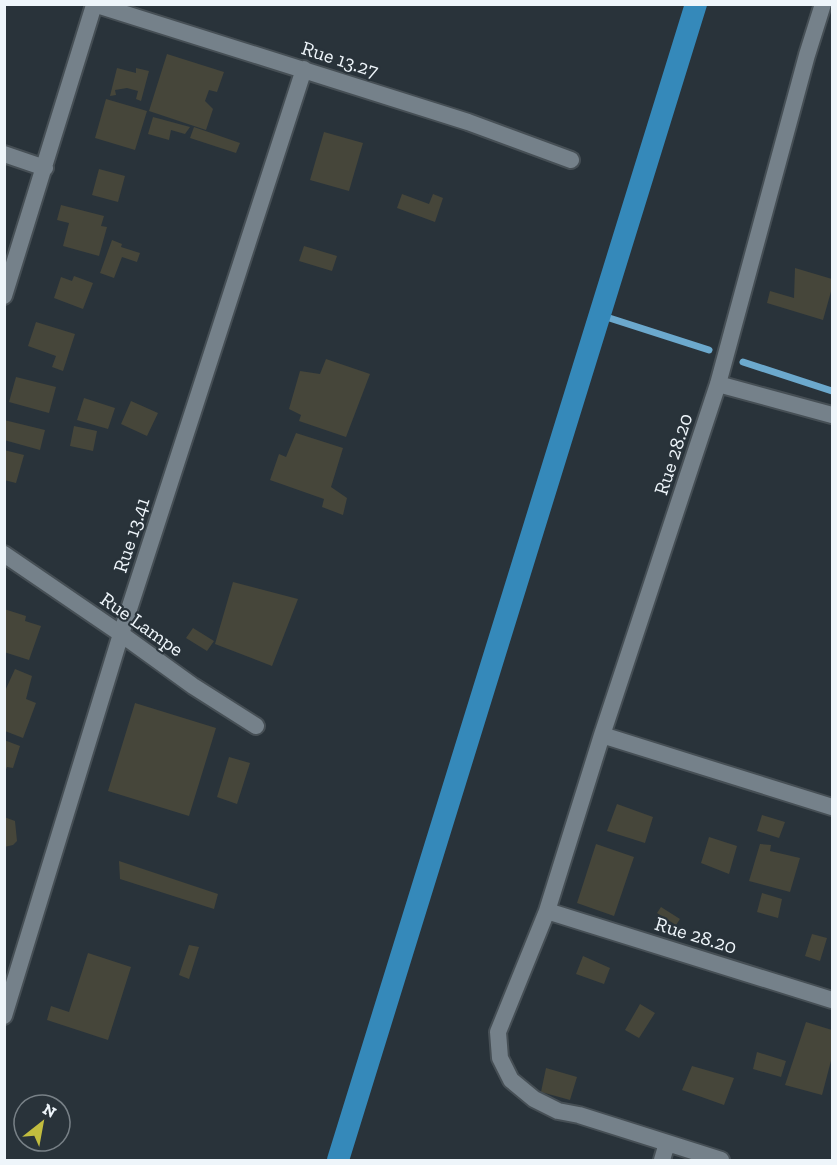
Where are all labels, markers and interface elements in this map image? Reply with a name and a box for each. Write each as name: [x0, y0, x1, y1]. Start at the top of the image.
street label: Rue 13.27: [299, 35, 382, 83]
street label: Rue 28.20: [649, 410, 697, 498]
street label: Rue 13.41: [108, 494, 155, 576]
street label: Rue Lampe: [96, 587, 188, 661]
street label: Rue 28.20: [652, 911, 740, 959]
north arrow: [12, 1093, 72, 1153]
text: N: [39, 1099, 60, 1122]

